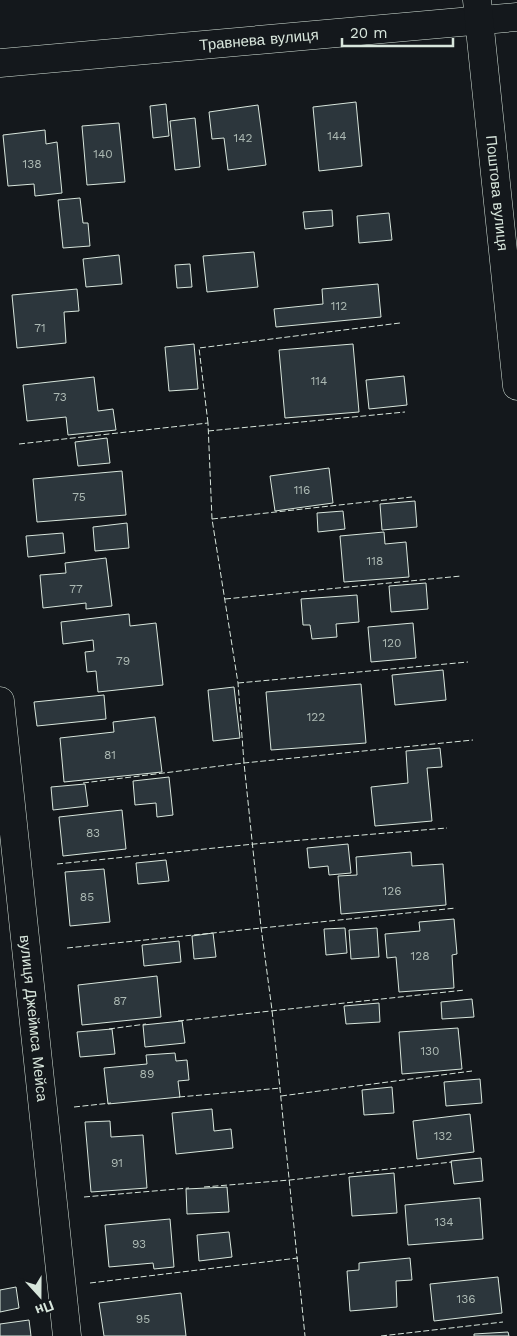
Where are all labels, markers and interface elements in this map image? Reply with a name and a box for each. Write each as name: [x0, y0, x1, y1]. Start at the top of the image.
scale bar: [342, 15, 453, 47]
text: 20 m: [350, 24, 388, 42]
street label: Травнева вулиця: [199, 26, 319, 54]
house number: 144: [327, 129, 347, 143]
house number: 142: [233, 131, 253, 145]
street label: Поштова вулиця: [482, 134, 512, 252]
house number: 140: [93, 147, 113, 161]
house number: 138: [22, 157, 42, 171]
house number: 112: [331, 299, 347, 313]
house number: 71: [34, 321, 46, 335]
house number: 114: [311, 374, 327, 388]
house number: 73: [53, 390, 67, 404]
house number: 116: [294, 483, 310, 497]
house number: 75: [72, 490, 86, 504]
house number: 118: [367, 554, 383, 568]
house number: 77: [69, 582, 83, 596]
house number: 120: [382, 636, 402, 650]
house number: 79: [116, 654, 130, 668]
house number: 122: [307, 710, 325, 724]
house number: 81: [104, 748, 116, 762]
house number: 83: [86, 826, 100, 840]
house number: 126: [383, 884, 401, 898]
house number: 85: [80, 890, 94, 904]
street label: вулиця Джеймса Мейса: [16, 934, 51, 1103]
house number: 128: [410, 949, 430, 963]
house number: 87: [113, 994, 127, 1008]
house number: 130: [420, 1044, 440, 1058]
house number: 89: [140, 1067, 154, 1081]
house number: 132: [434, 1129, 452, 1143]
house number: 91: [111, 1156, 123, 1170]
house number: 134: [434, 1215, 454, 1229]
house number: 93: [132, 1237, 146, 1251]
north arrow: [15, 1271, 65, 1321]
house number: 136: [457, 1292, 475, 1306]
text: Пн: [33, 1297, 56, 1319]
house number: 95: [136, 1312, 150, 1326]

